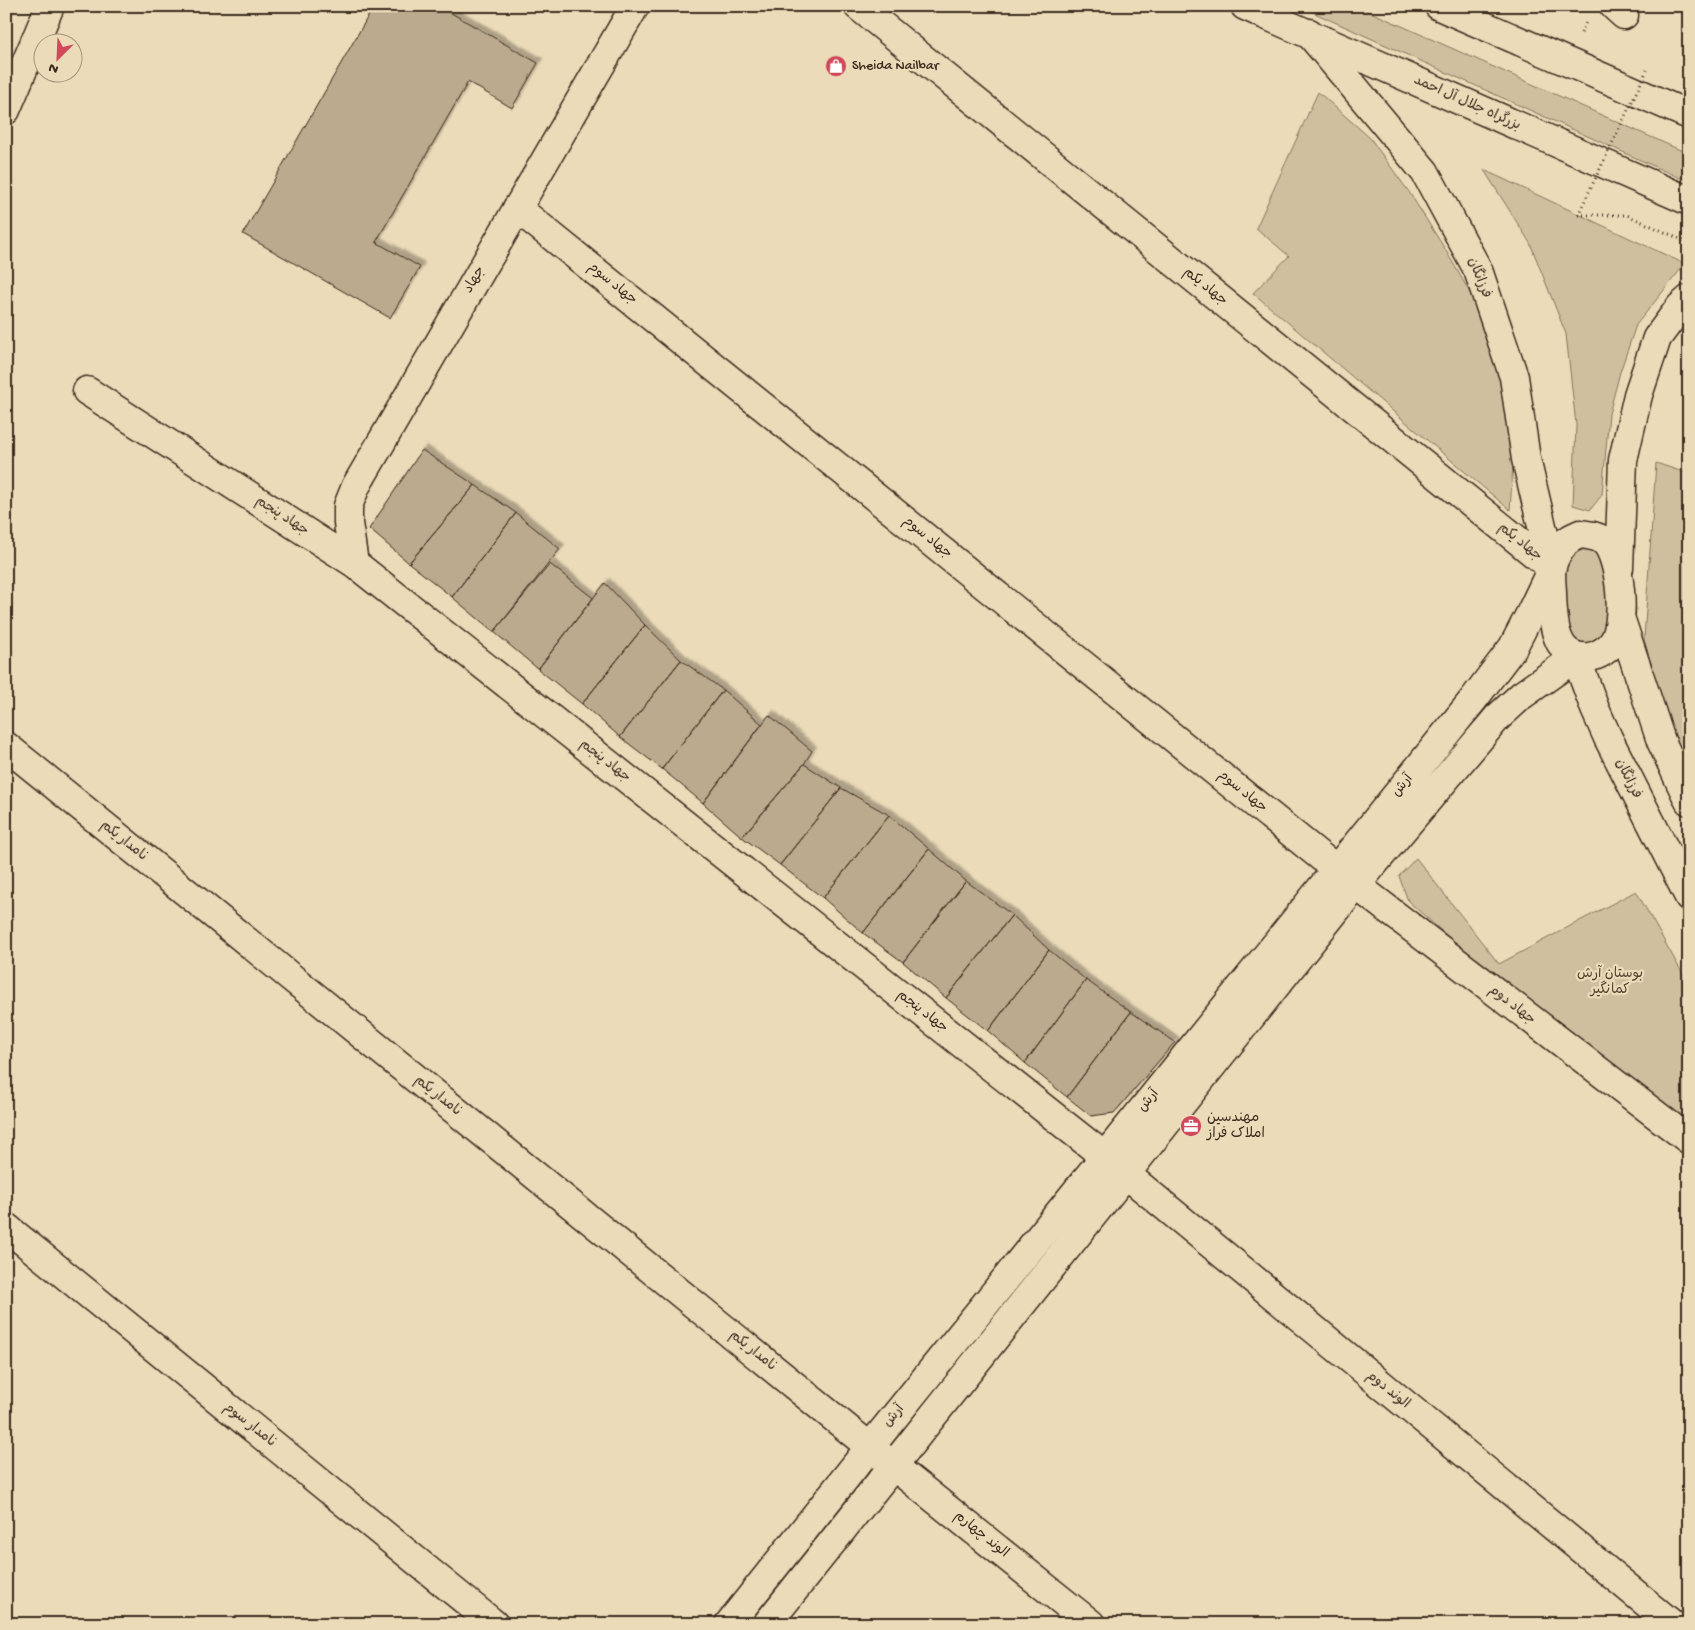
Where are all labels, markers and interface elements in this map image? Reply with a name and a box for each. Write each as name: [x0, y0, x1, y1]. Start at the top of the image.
north arrow: [32, 32, 82, 82]
shop icon: Sheida Nailbar: [824, 54, 848, 78]
text: N: [46, 58, 61, 77]
place label: Sheida Nailbar: [852, 58, 940, 75]
street label: بزرگراه جلال آل احمد: [1411, 70, 1524, 134]
street label: فرزانگان: [1463, 254, 1497, 301]
street label: جهاد سوم: [583, 259, 640, 310]
street label: جهاد: [460, 263, 490, 297]
street label: جهاد یکم: [1180, 264, 1230, 310]
street label: جهاد پنجم: [252, 493, 312, 539]
street label: جهاد سوم: [898, 513, 955, 564]
street label: جهاد یکم: [1495, 519, 1545, 565]
street label: جهاد پنجم: [576, 736, 634, 786]
street label: فرزانگان: [1611, 755, 1647, 802]
street label: جهاد سوم: [1213, 767, 1270, 818]
street label: آرش: [1388, 770, 1418, 801]
street label: نامدار یکم: [97, 817, 151, 865]
park label: بوستان آرش کمانگیر: [1577, 965, 1643, 999]
street label: جهاد دوم: [1485, 981, 1539, 1029]
street label: جهاد پنجم: [893, 987, 951, 1037]
street label: نامدار یکم: [411, 1072, 465, 1120]
street label: آرش: [1134, 1085, 1164, 1116]
place label: مهندسین املاک فراز: [1206, 1110, 1265, 1143]
office icon: مهندسین املاک فراز: [1179, 1114, 1203, 1138]
street label: نامدار یکم: [726, 1327, 780, 1375]
street label: الوند دوم: [1363, 1367, 1413, 1413]
street label: نامدار سوم: [220, 1399, 280, 1452]
street label: آرش: [879, 1400, 909, 1431]
street label: الوند چهارم: [950, 1508, 1012, 1562]

